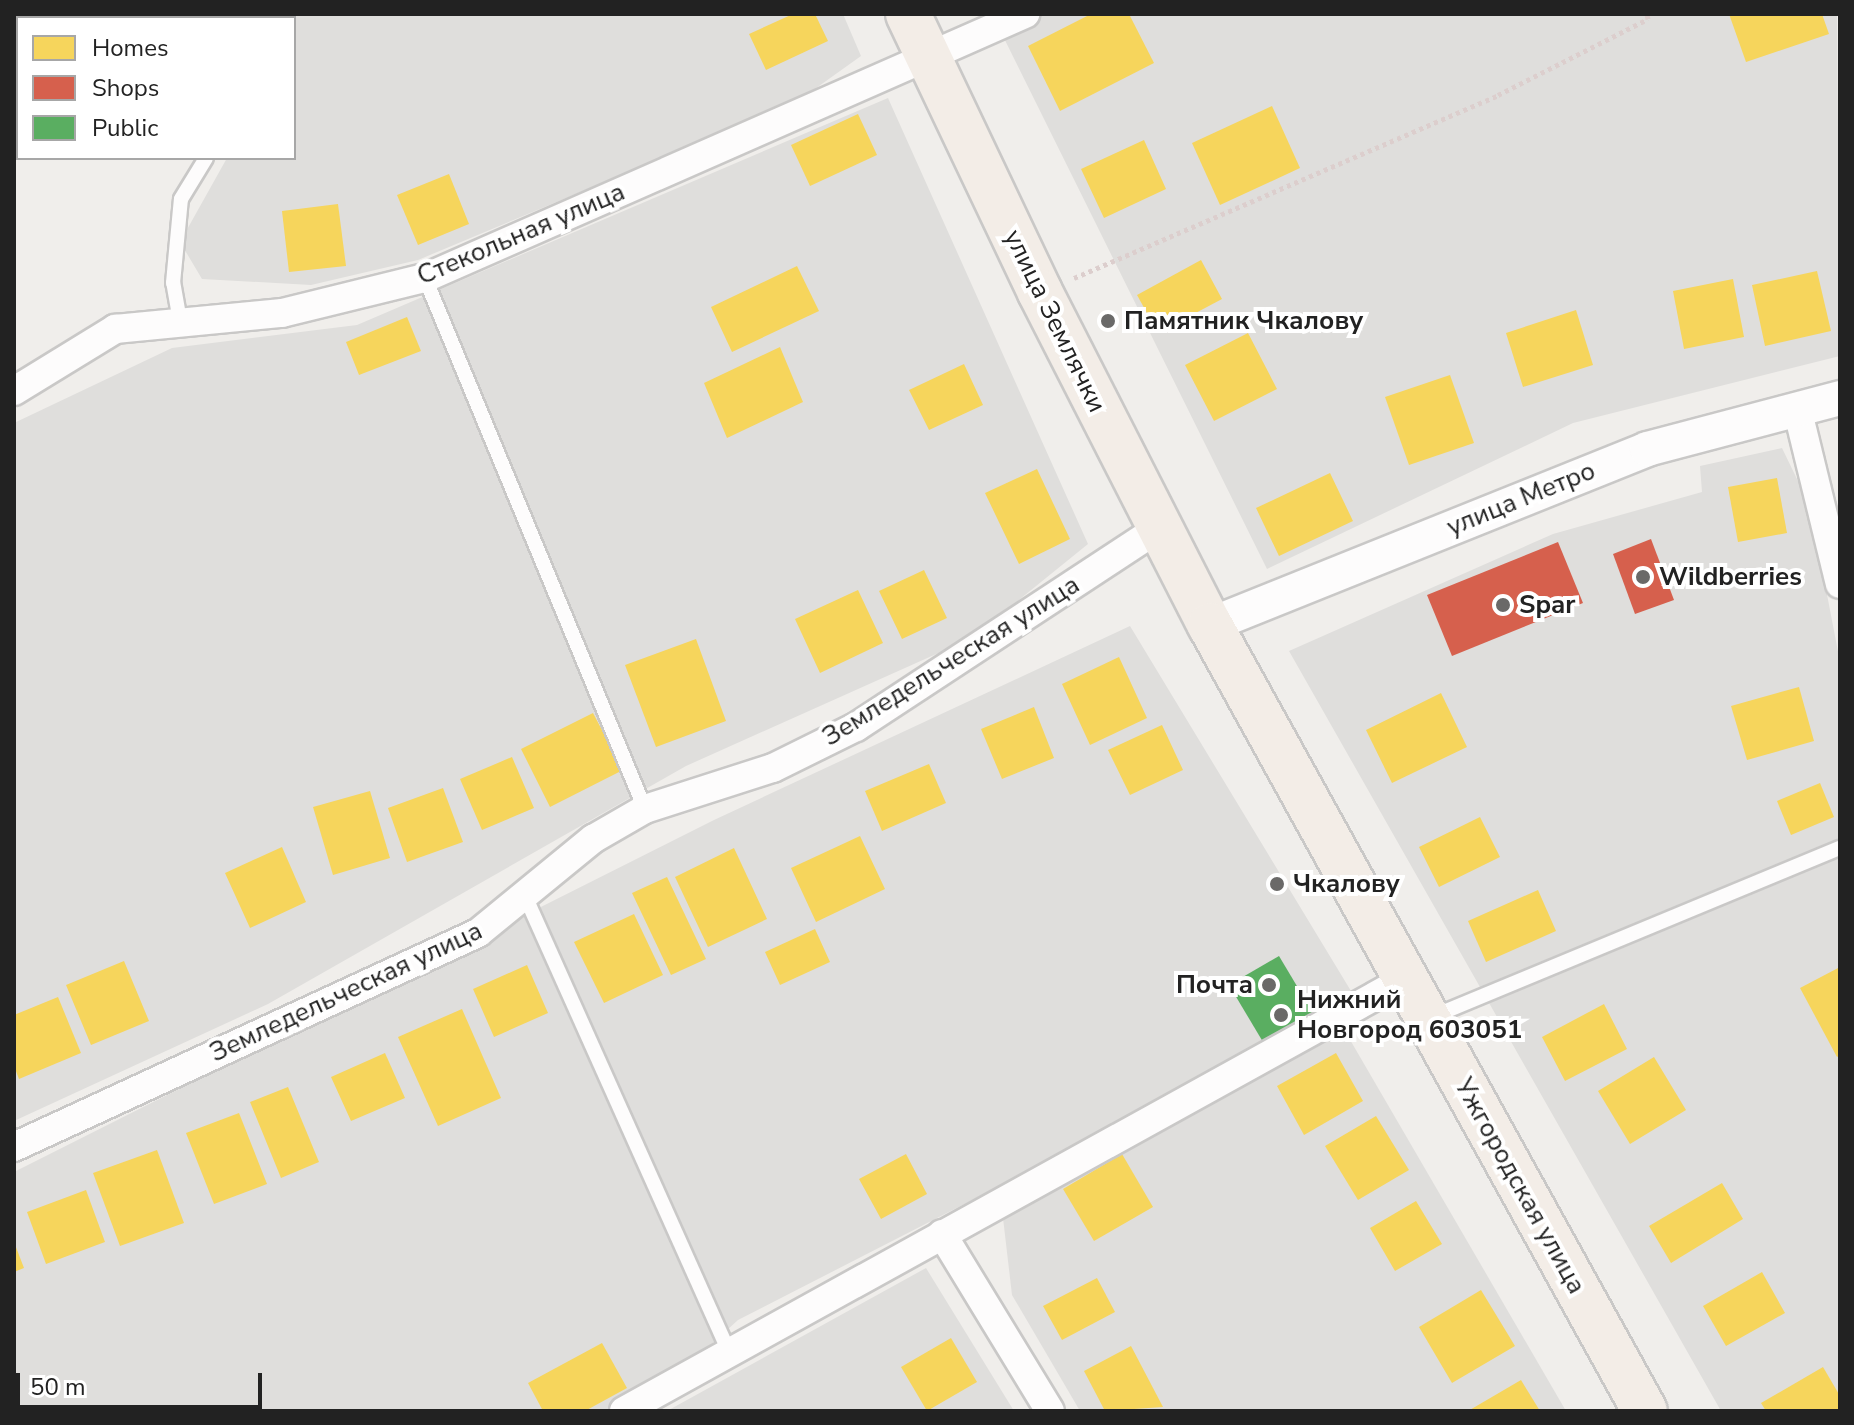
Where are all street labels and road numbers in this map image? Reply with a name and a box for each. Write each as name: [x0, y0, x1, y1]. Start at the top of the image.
street label: Стекольная улица: [412, 176, 630, 292]
street label: улица Землячки: [997, 225, 1113, 417]
street label: улица Метро: [1442, 455, 1600, 543]
street label: Земледельческая улица: [817, 569, 1085, 753]
street label: Земледельческая улица: [205, 915, 487, 1069]
street label: Ужгородская улица: [1448, 1073, 1592, 1299]

